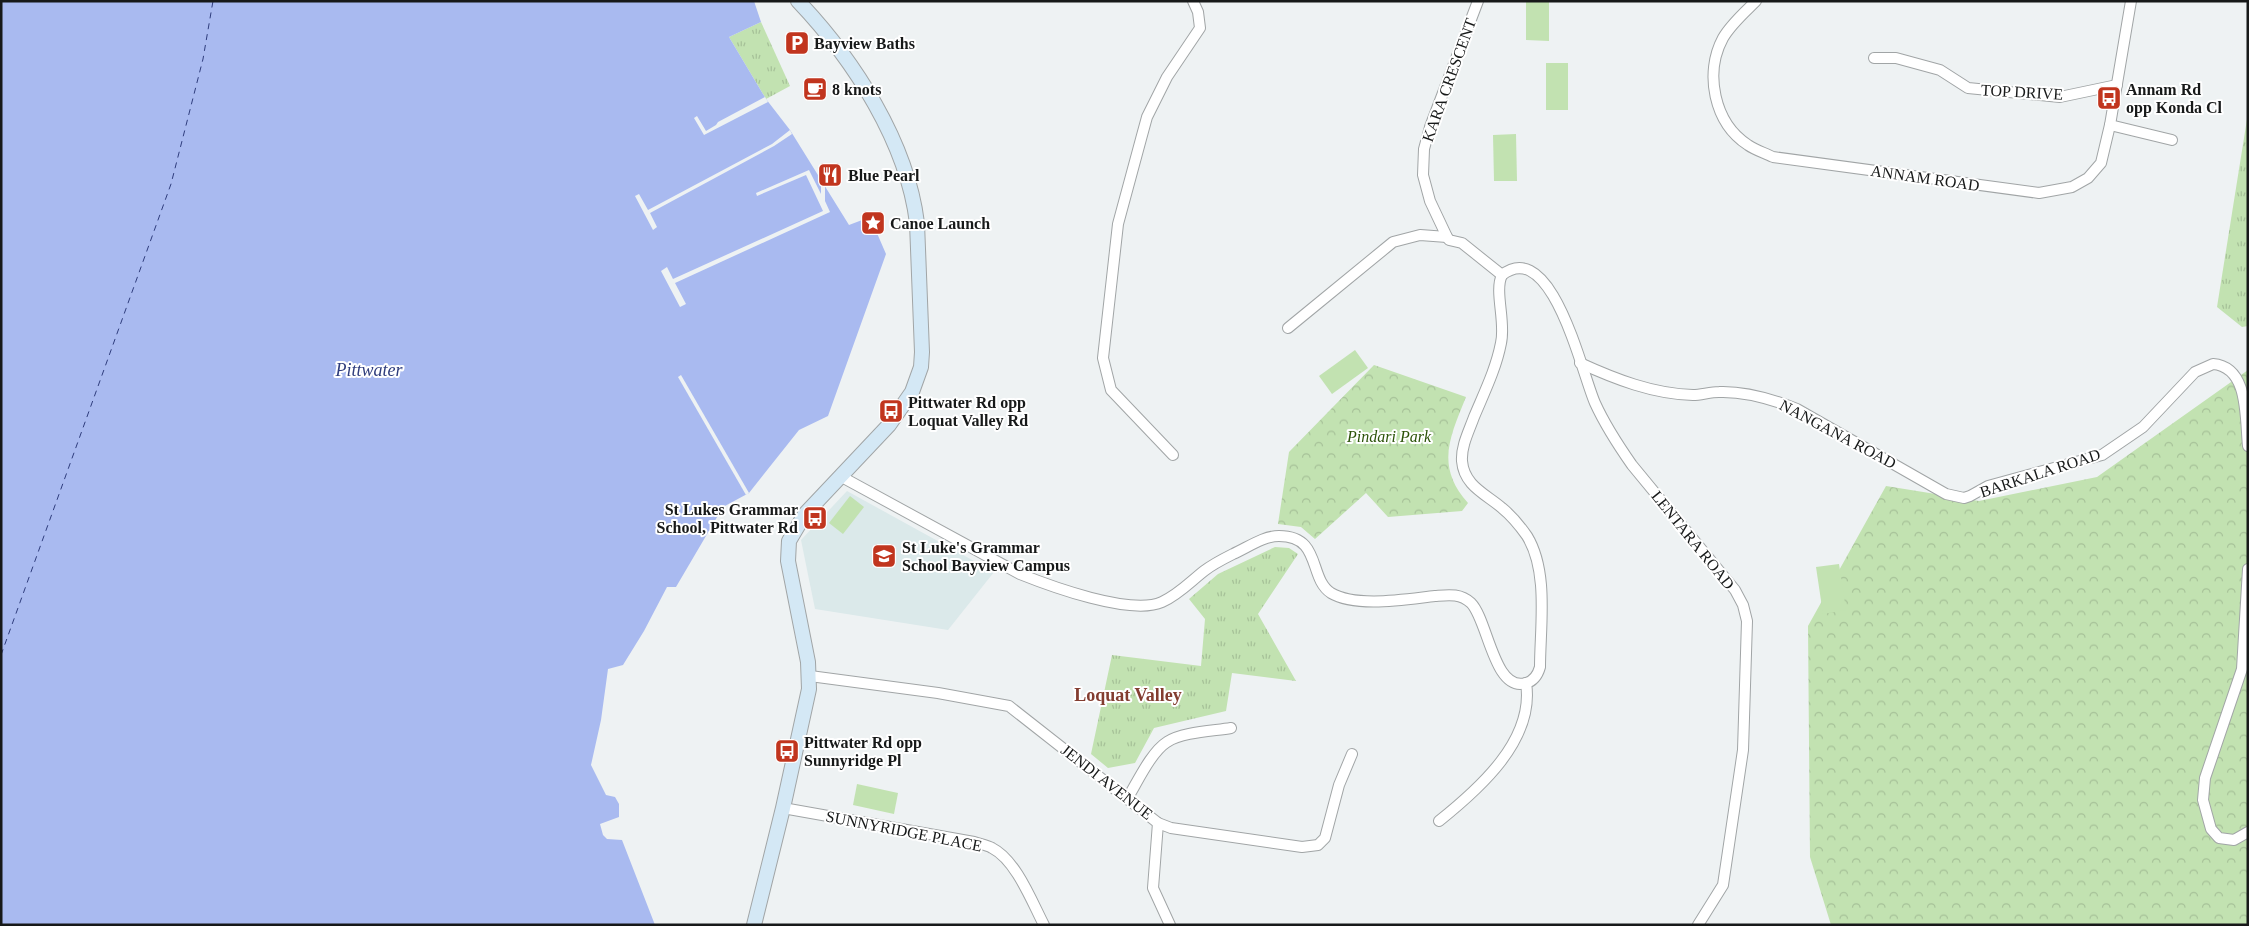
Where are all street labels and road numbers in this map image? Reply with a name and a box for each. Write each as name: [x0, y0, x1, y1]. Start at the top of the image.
street label: KARA CRESCENT: [1419, 16, 1479, 144]
street label: TOP DRIVE: [1980, 81, 2064, 103]
street label: ANNAM ROAD: [1869, 162, 1981, 194]
street label: NANGANA ROAD: [1777, 396, 1899, 472]
street label: BARKALA ROAD: [1978, 445, 2102, 501]
street label: LENTARA ROAD: [1648, 487, 1738, 593]
street label: JENDI AVENUE: [1058, 741, 1156, 823]
street label: SUNNYRIDGE PLACE: [824, 808, 984, 854]

